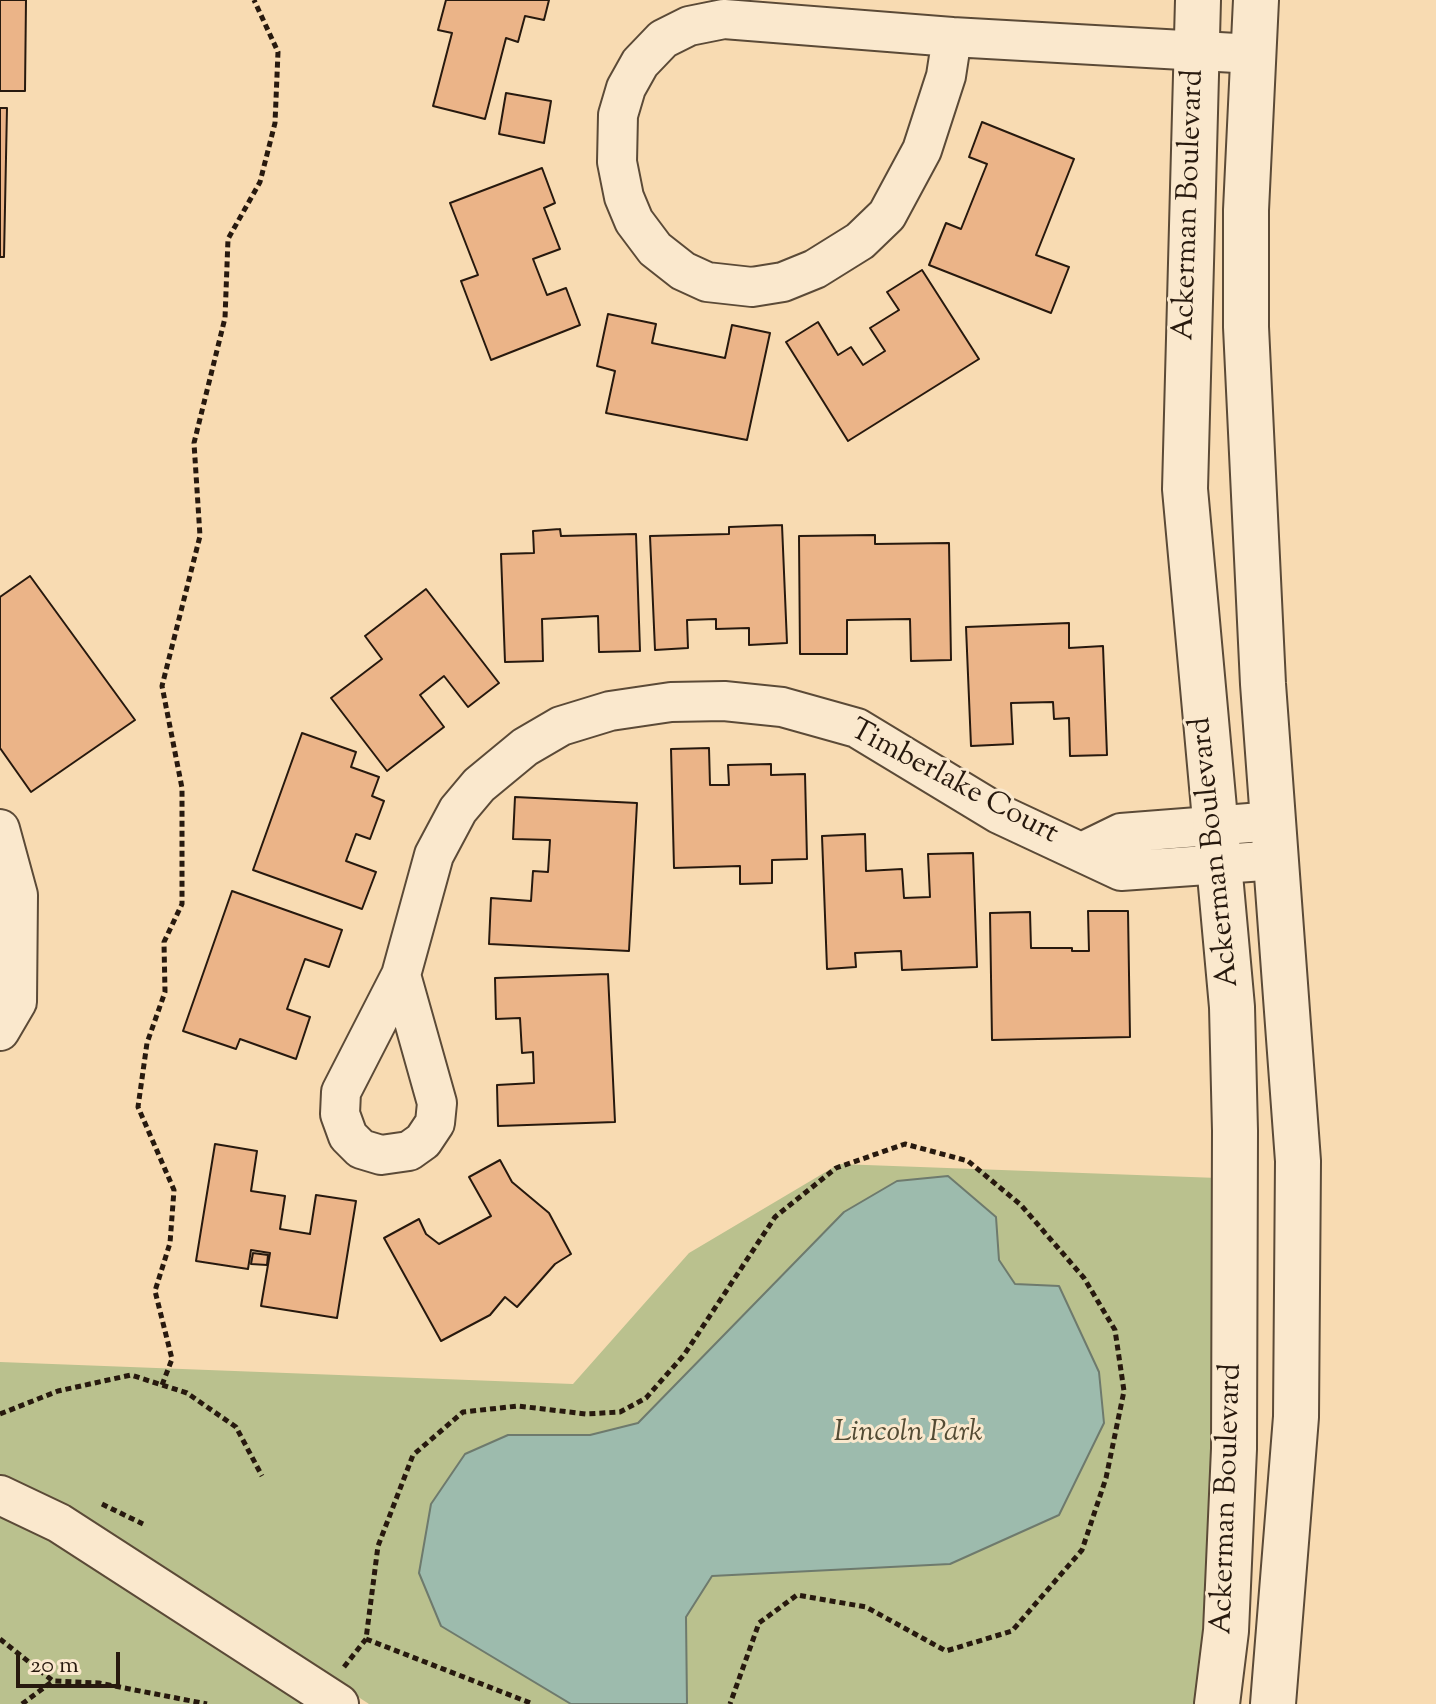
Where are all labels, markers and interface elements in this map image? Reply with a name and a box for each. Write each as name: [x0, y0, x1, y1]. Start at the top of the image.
street label: Ackerman Boulevard: [1168, 69, 1214, 341]
street label: Timberlake Court: [843, 714, 1063, 854]
street label: Ackerman Boulevard: [1185, 715, 1249, 989]
street label: Ackerman Boulevard: [1206, 1363, 1252, 1635]
park label: Lincoln Park: [833, 1417, 983, 1453]
scale bar: [20, 1636, 124, 1686]
text: 20 m: [30, 1649, 79, 1683]

